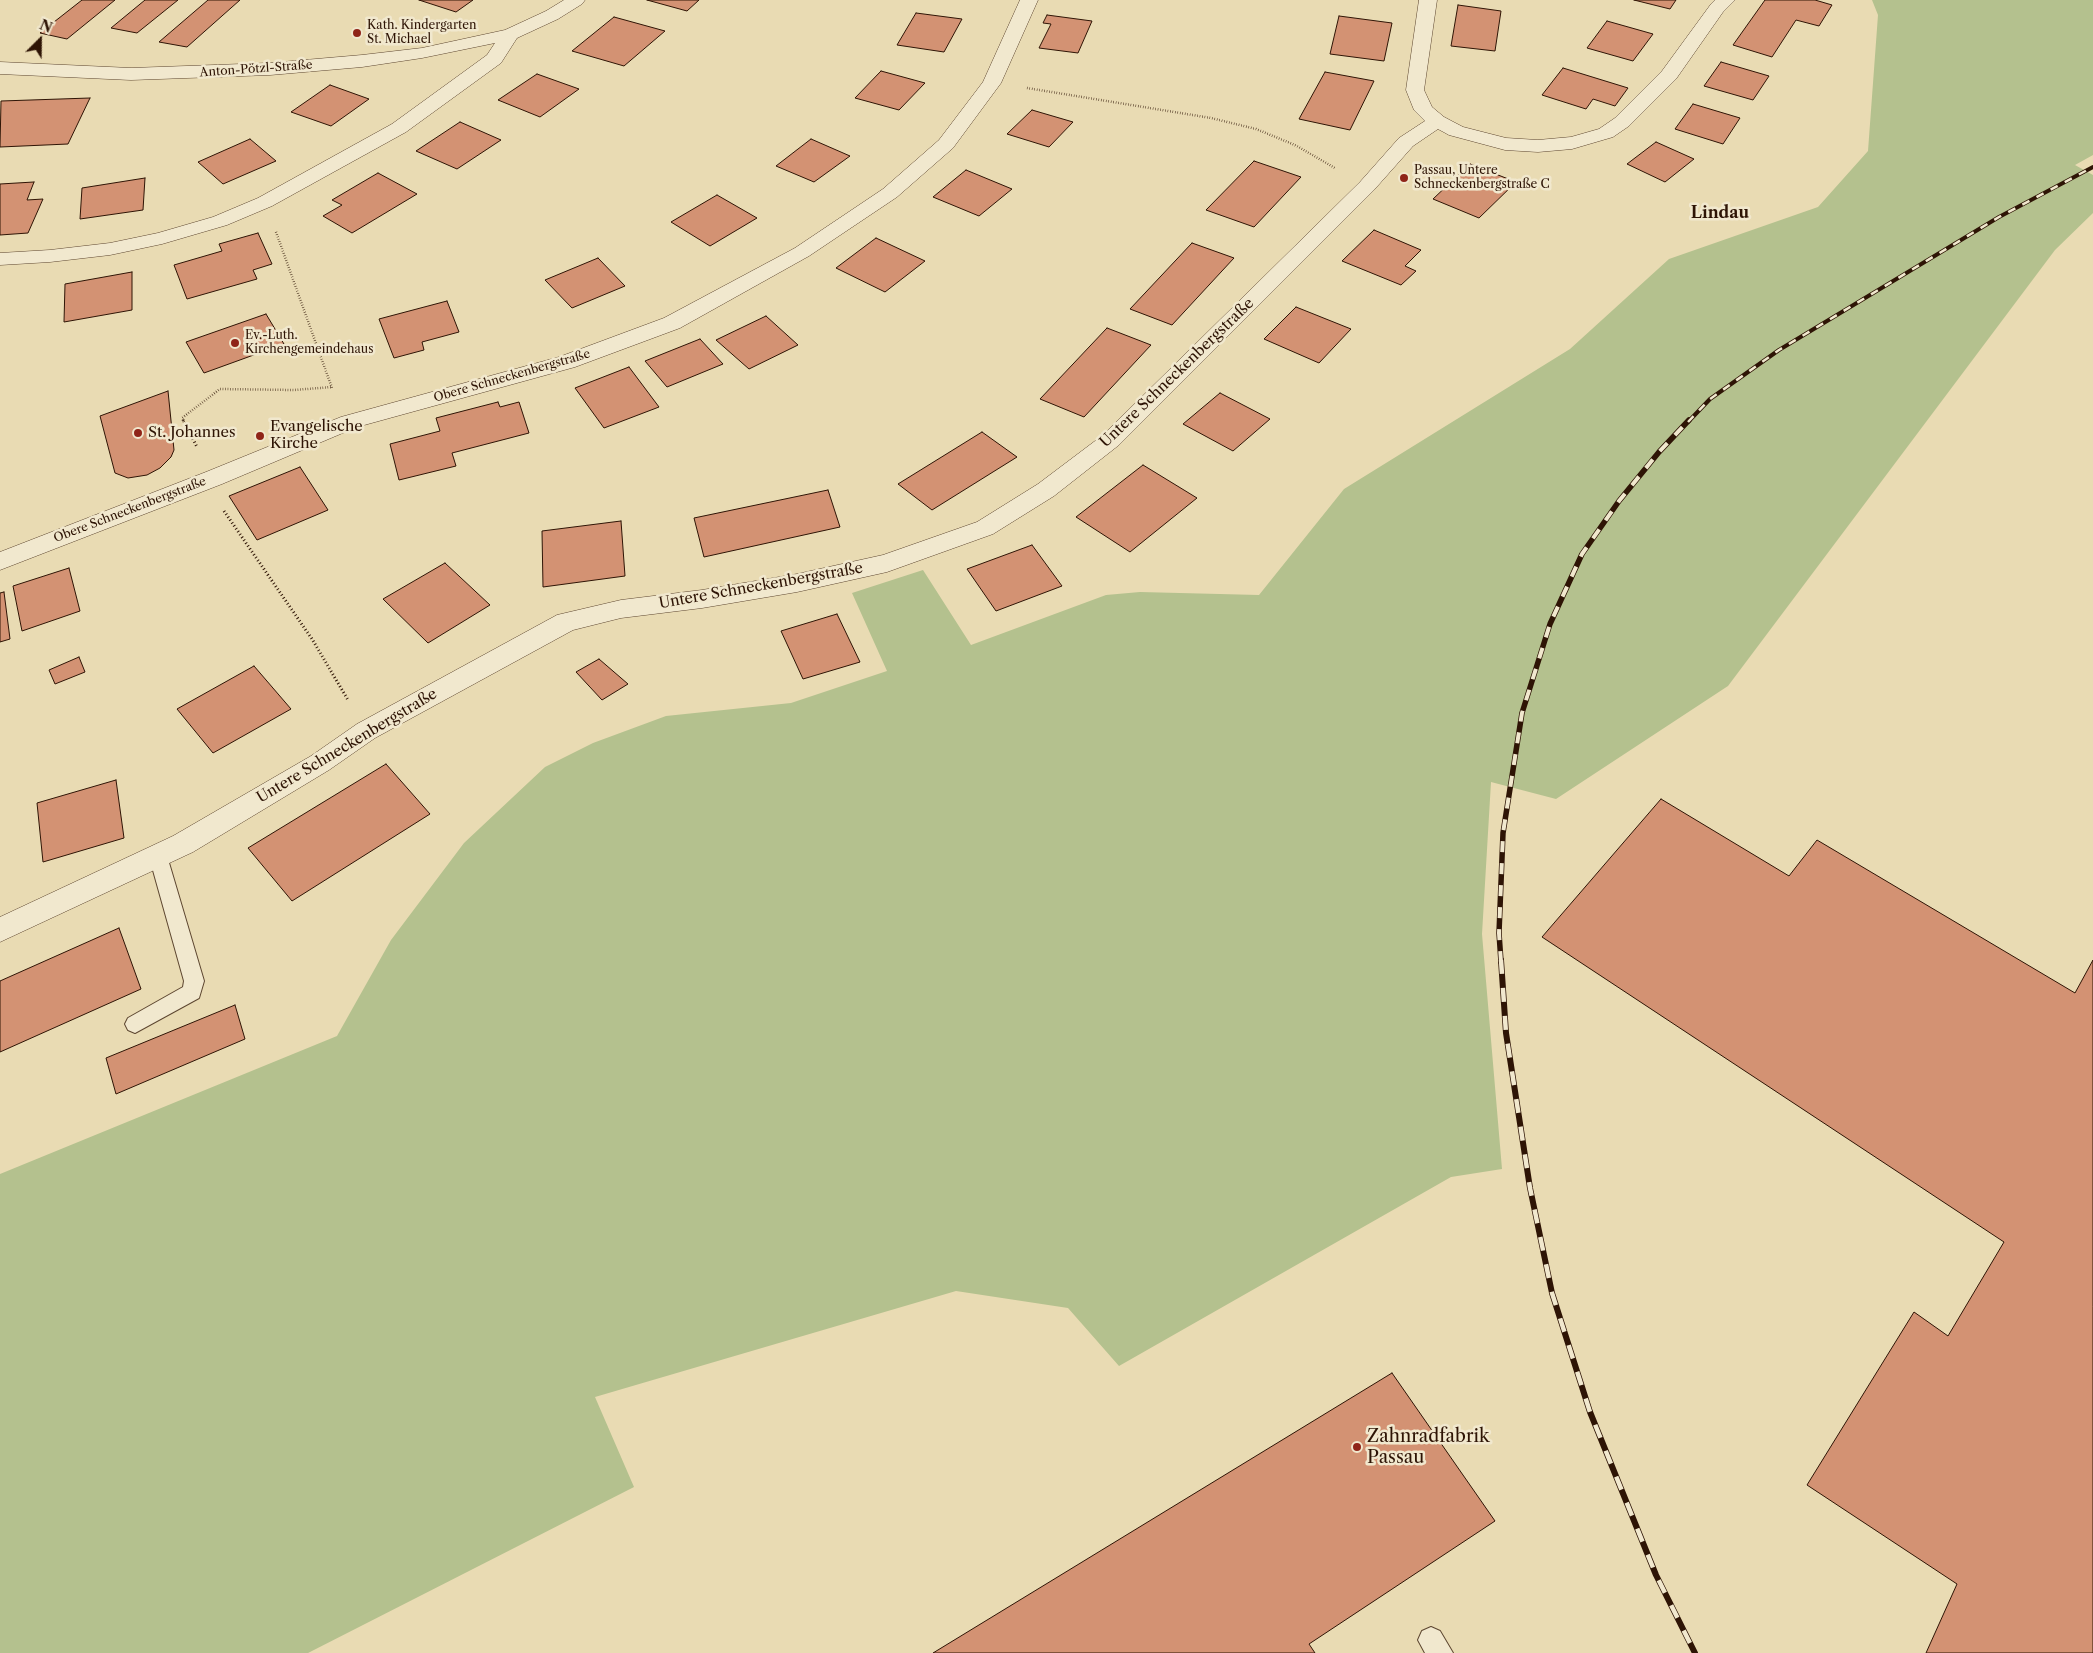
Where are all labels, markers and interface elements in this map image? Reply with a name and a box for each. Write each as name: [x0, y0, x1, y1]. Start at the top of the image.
north arrow: [15, 15, 65, 65]
text: N: [37, 16, 55, 37]
place label: Kath. Kindergarten St. Michael: [367, 19, 476, 47]
marker: Kath. Kindergarten St. Michael: [351, 27, 363, 39]
street label: Anton-Pötzl-Straße: [199, 58, 313, 80]
place label: Passau, Untere Schneckenbergstraße C: [1414, 164, 1550, 192]
marker: Passau, Untere Schneckenbergstraße C: [1398, 172, 1410, 184]
district label: Lindau: [1691, 203, 1749, 223]
street label: Untere Schneckenbergstraße: [1096, 295, 1258, 451]
place label: Ev.-Luth. Kirchengemeindehaus: [245, 329, 373, 357]
marker: Ev.-Luth. Kirchengemeindehaus: [229, 337, 241, 349]
street label: Obere Schneckenbergstraße: [432, 347, 592, 405]
place label: Evangelische Kirche: [270, 418, 363, 453]
place label: St. Johannes: [148, 424, 236, 442]
marker: St. Johannes: [132, 427, 144, 439]
marker: Evangelische Kirche: [254, 430, 266, 442]
street label: Obere Schneckenbergstraße: [52, 474, 208, 546]
street label: Untere Schneckenbergstraße: [658, 559, 864, 613]
street label: Untere Schneckenbergstraße: [254, 685, 440, 807]
place label: Zahnradfabrik Passau: [1367, 1426, 1489, 1468]
marker: Zahnradfabrik Passau: [1351, 1441, 1363, 1453]

